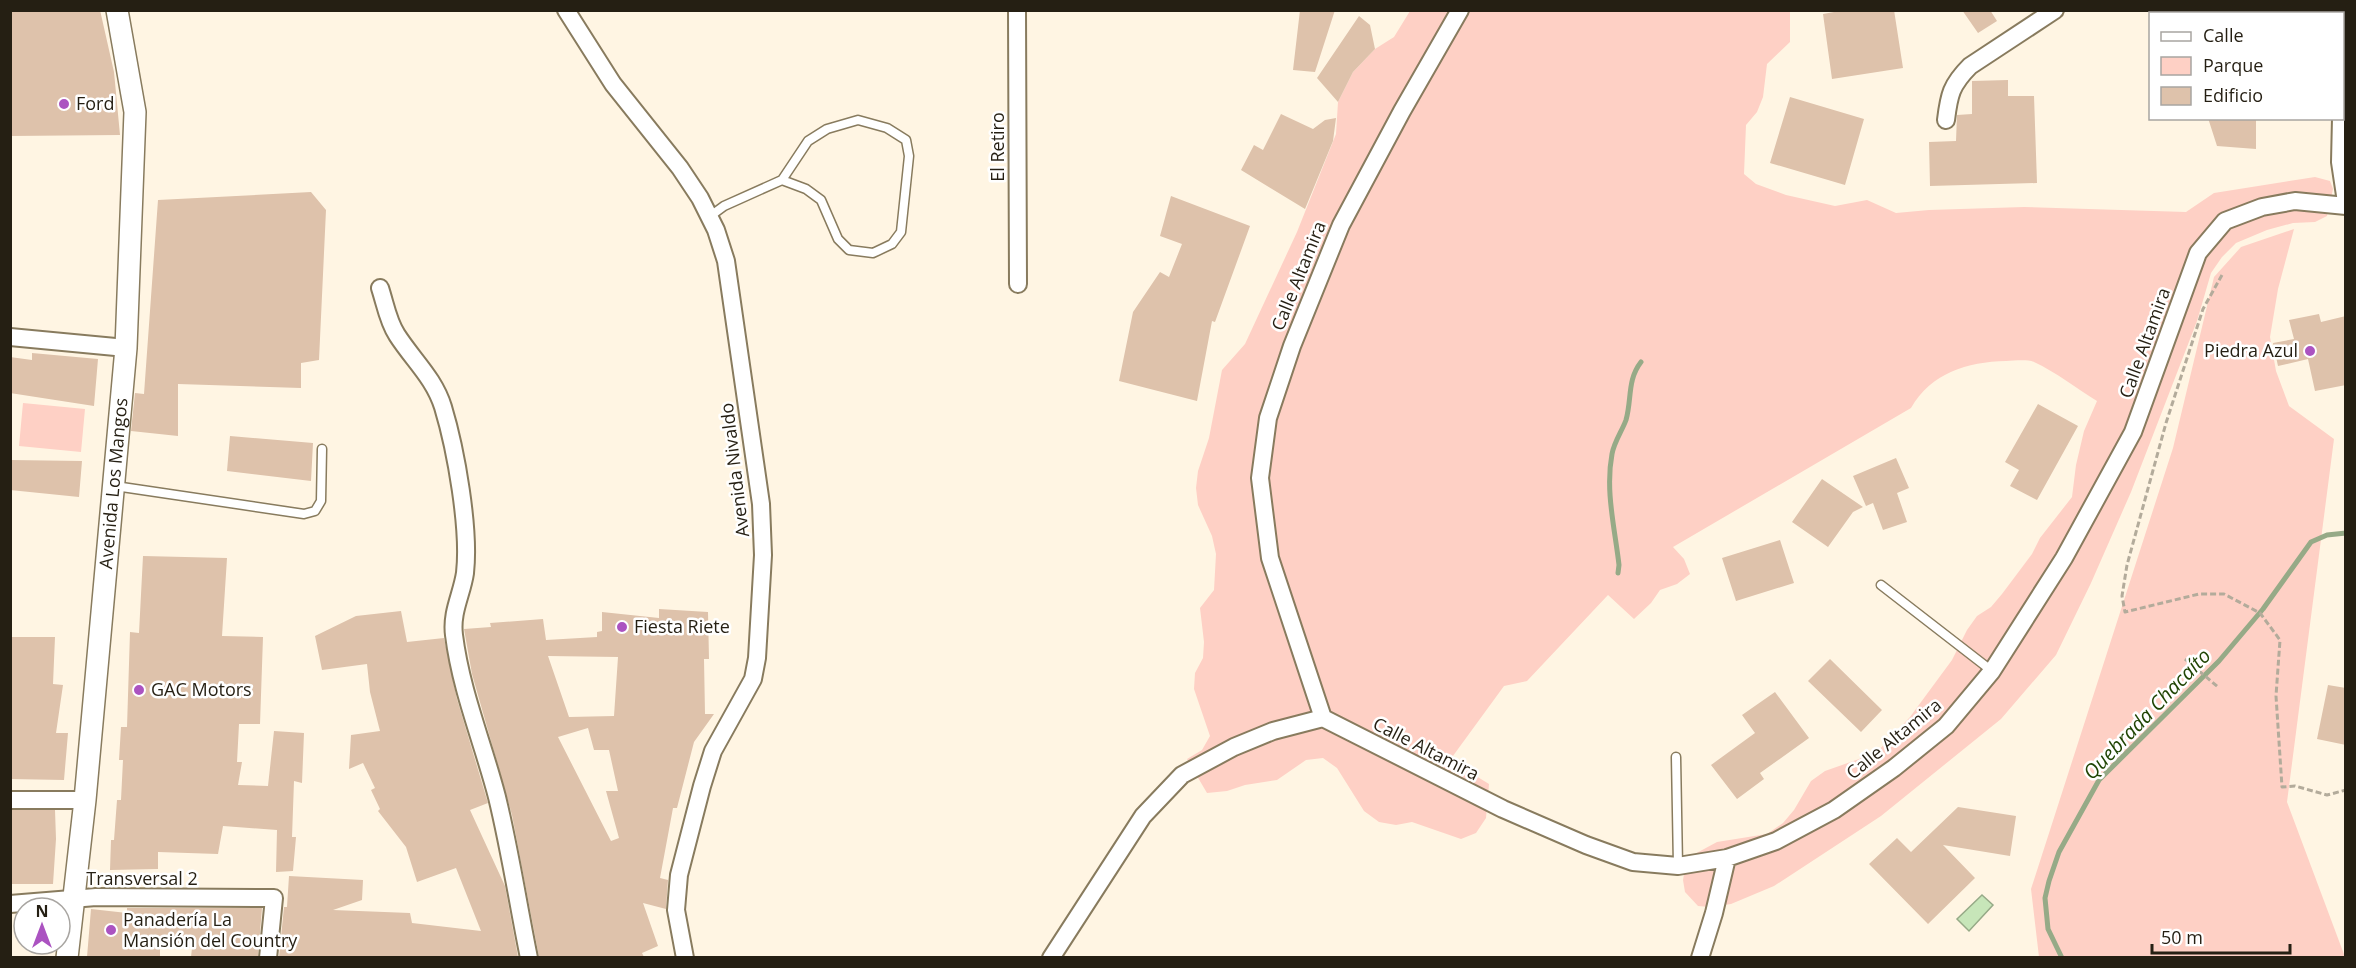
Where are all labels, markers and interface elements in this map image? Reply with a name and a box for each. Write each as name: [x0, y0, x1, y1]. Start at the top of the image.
legend: [2149, 12, 2344, 120]
text: Calle: [2203, 23, 2244, 47]
text: Parque: [2203, 53, 2263, 77]
text: Edificio: [2203, 83, 2263, 107]
place label: Ford: [76, 91, 115, 115]
marker: Ford: [57, 97, 71, 111]
street label: El Retiro: [985, 112, 1009, 182]
street label: Calle Altamira: [1265, 217, 1331, 334]
street label: Calle Altamira: [2113, 284, 2175, 401]
place label: Piedra Azul: [2204, 338, 2298, 362]
marker: Piedra Azul: [2303, 344, 2317, 358]
street label: Avenida Los Mangos: [93, 397, 132, 570]
street label: Avenida Nivaldo: [714, 402, 754, 539]
place label: Fiesta Riete: [634, 614, 730, 638]
marker: Fiesta Riete: [615, 620, 629, 634]
water label: Quebrada Chacaíto: [2077, 642, 2216, 785]
place label: GAC Motors: [151, 677, 252, 701]
marker: GAC Motors: [132, 683, 146, 697]
street label: Calle Altamira: [1841, 692, 1946, 784]
street label: Calle Altamira: [1369, 711, 1484, 785]
street label: Transversal 2: [86, 866, 198, 890]
north arrow: [12, 896, 72, 956]
text: N: [35, 900, 49, 922]
place label: Panadería La Mansión del Country: [123, 907, 298, 952]
scale bar: [2152, 917, 2290, 955]
marker: Panadería La Mansión del Country: [104, 923, 118, 937]
text: 50 m: [2161, 925, 2203, 949]

